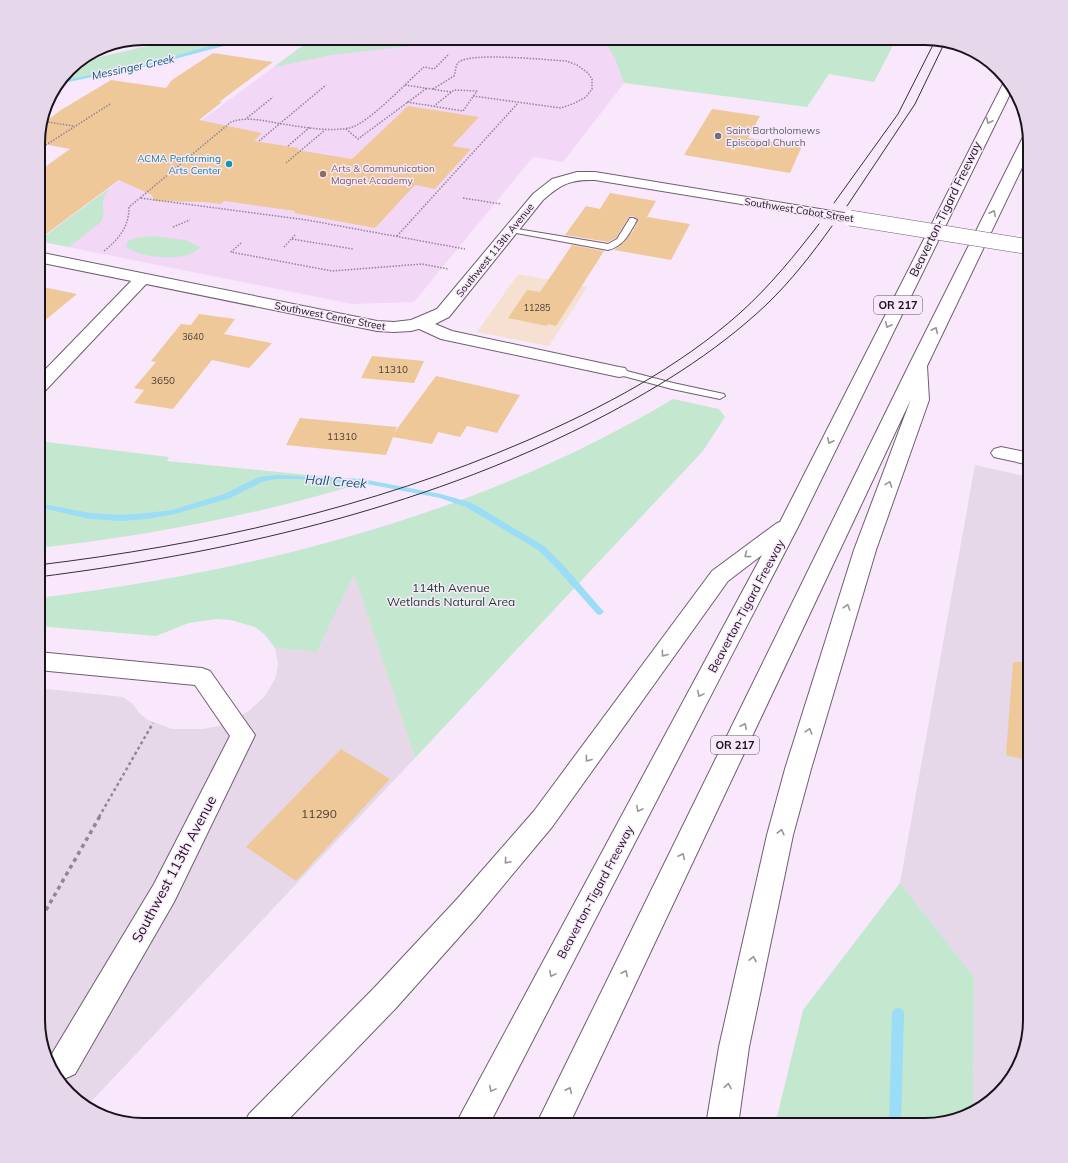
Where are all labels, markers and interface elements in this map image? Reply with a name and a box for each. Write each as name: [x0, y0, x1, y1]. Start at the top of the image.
water label: Messinger Creek: [90, 51, 176, 83]
one-way arrow: [986, 116, 994, 124]
place label: Saint Bartholomews Episcopal Church: [726, 124, 820, 149]
marker: Saint Bartholomews Episcopal Church: [713, 131, 723, 141]
street label: Beaverton-Tigard Freeway: [906, 138, 985, 279]
place label: ACMA Performing Arts Center: [137, 152, 221, 177]
marker: ACMA Performing Arts Center: [224, 159, 234, 169]
place label: Arts & Communication Magnet Academy: [331, 162, 435, 187]
marker: Arts & Communication Magnet Academy: [318, 169, 328, 179]
street label: Southwest Cabot Street: [744, 195, 855, 225]
street label: Southwest 113th Avenue: [453, 200, 537, 300]
one-way arrow: [988, 210, 996, 217]
road number: OR 217: [874, 296, 922, 314]
street label: Southwest Center Street: [273, 299, 387, 333]
house number: 11285: [523, 302, 551, 313]
one-way arrow: [885, 321, 893, 328]
one-way arrow: [930, 326, 938, 334]
house number: 3640: [182, 331, 204, 342]
house number: 11310: [378, 363, 408, 376]
house number: 3650: [151, 374, 175, 387]
house number: 11310: [327, 430, 357, 443]
one-way arrow: [827, 437, 835, 445]
water label: Hall Creek: [305, 471, 368, 491]
one-way arrow: [884, 481, 893, 488]
street label: Beaverton-Tigard Freeway: [704, 536, 788, 675]
one-way arrow: [745, 551, 752, 558]
park label: 114th Avenue Wetlands Natural Area: [387, 580, 515, 609]
one-way arrow: [842, 604, 851, 611]
one-way arrow: [662, 649, 669, 656]
one-way arrow: [697, 690, 704, 697]
one-way arrow: [739, 723, 747, 730]
one-way arrow: [804, 728, 813, 735]
road number: OR 217: [711, 736, 759, 754]
one-way arrow: [586, 754, 593, 761]
street label: Southwest 113th Avenue: [128, 793, 220, 945]
one-way arrow: [636, 805, 644, 812]
house number: 11290: [301, 806, 337, 821]
street label: Beaverton-Tigard Freeway: [553, 822, 637, 961]
one-way arrow: [776, 829, 784, 835]
one-way arrow: [677, 852, 685, 860]
one-way arrow: [505, 856, 512, 864]
one-way arrow: [748, 956, 756, 962]
one-way arrow: [550, 969, 557, 977]
one-way arrow: [620, 969, 628, 977]
one-way arrow: [723, 1083, 732, 1090]
one-way arrow: [489, 1084, 496, 1092]
one-way arrow: [564, 1087, 572, 1094]

